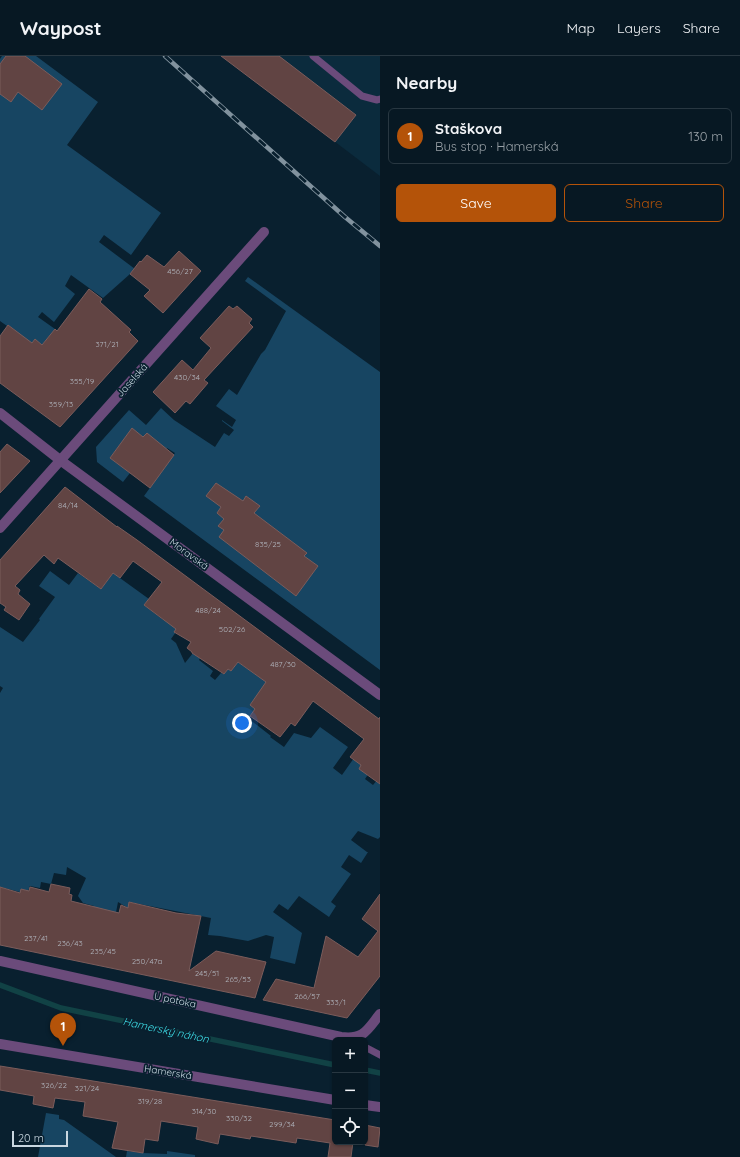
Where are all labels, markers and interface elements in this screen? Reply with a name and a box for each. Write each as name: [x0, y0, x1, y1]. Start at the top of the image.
text: Waypost: [20, 16, 102, 40]
text: Map: [566, 19, 595, 37]
text: Layers: [617, 19, 661, 37]
text: Share: [683, 19, 720, 37]
text: Nearby: [396, 72, 457, 93]
text: Staškova: [435, 119, 502, 138]
text: 1: [407, 128, 413, 144]
text: 130 m: [688, 128, 723, 144]
text: Bus stop · Hamerská: [435, 138, 559, 154]
button: Save: [396, 184, 556, 222]
button: Share: [564, 184, 724, 222]
house number: 456/27: [167, 266, 193, 276]
house number: 371/21: [95, 339, 119, 349]
street label: Jaselská: [114, 361, 150, 399]
house number: 430/34: [174, 372, 200, 382]
house number: 355/19: [70, 376, 95, 386]
house number: 359/13: [49, 399, 73, 409]
house number: 84/14: [58, 500, 78, 510]
street label: Moravská: [167, 535, 211, 573]
house number: 835/25: [255, 539, 281, 549]
house number: 488/24: [195, 605, 221, 615]
house number: 502/26: [219, 624, 246, 634]
house number: 487/30: [270, 659, 296, 669]
your location: [232, 713, 252, 733]
house number: 237/41: [24, 933, 48, 943]
house number: 236/43: [57, 938, 83, 948]
house number: 235/45: [90, 946, 116, 956]
house number: 250/47a: [132, 956, 162, 966]
house number: 245/51: [195, 968, 219, 978]
house number: 265/53: [225, 974, 251, 984]
street label: U potoka: [153, 989, 197, 1011]
house number: 266/57: [294, 991, 320, 1001]
house number: 333/1: [326, 997, 346, 1007]
pin: 1: [50, 1013, 76, 1046]
water label: Hamerský náhon: [122, 1014, 211, 1046]
map controls: [332, 1037, 368, 1145]
button: +: [332, 1037, 368, 1073]
street label: Hamerská: [143, 1062, 193, 1082]
button: −: [332, 1073, 368, 1109]
house number: 326/22: [41, 1080, 68, 1090]
house number: 321/24: [75, 1083, 99, 1093]
house number: 319/28: [138, 1096, 162, 1106]
house number: 314/30: [192, 1106, 216, 1116]
button: locate: [332, 1109, 368, 1145]
house number: 330/32: [226, 1113, 253, 1123]
house number: 299/34: [269, 1119, 295, 1129]
scale bar: [12, 1129, 68, 1148]
text: 20 m: [18, 1131, 44, 1145]

